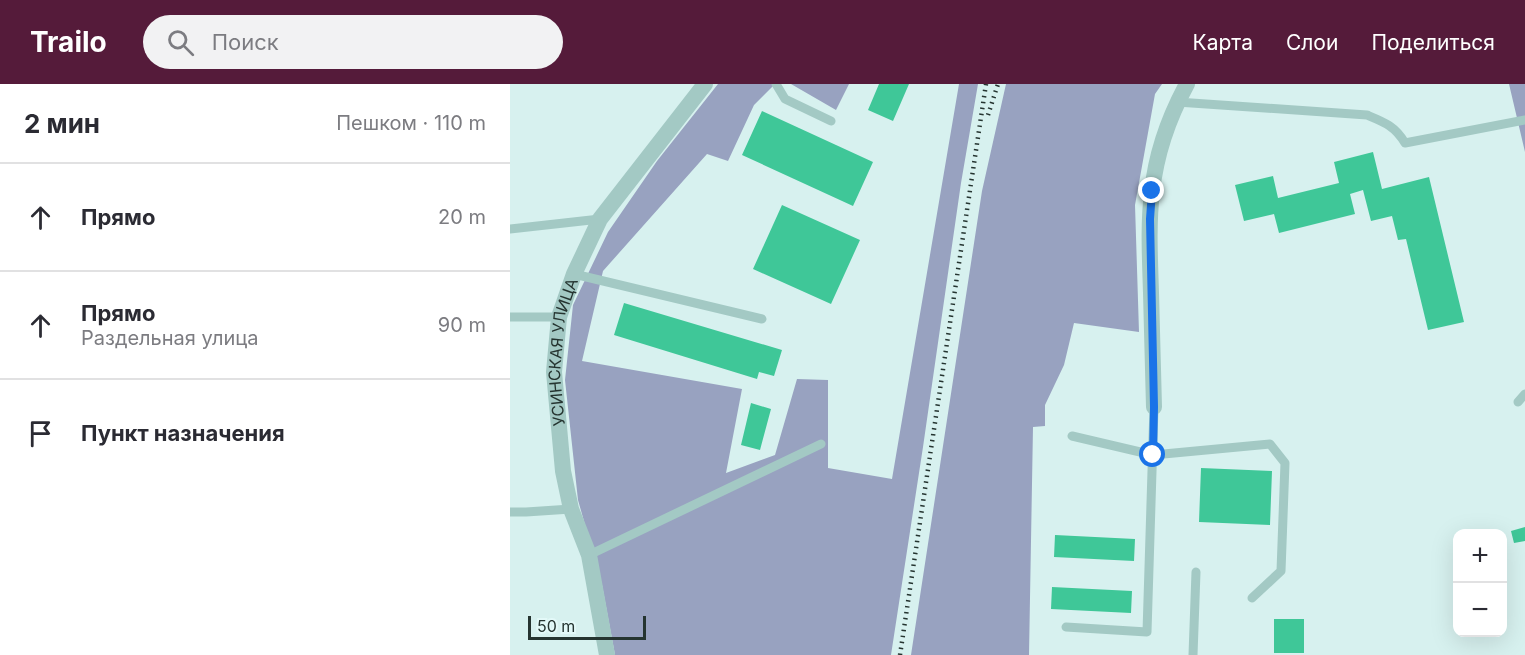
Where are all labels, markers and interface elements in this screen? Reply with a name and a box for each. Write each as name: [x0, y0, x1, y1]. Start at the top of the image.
search box: [143, 15, 563, 69]
text: Trailo: [30, 25, 107, 59]
icon: search: [164, 26, 197, 59]
text: Поиск: [212, 29, 279, 55]
text: Карта: [1193, 30, 1253, 55]
text: Слои: [1286, 30, 1338, 55]
text: Поделиться: [1371, 30, 1495, 55]
text: 2 мин: [24, 108, 100, 139]
text: Пешком · 110 m: [336, 111, 486, 135]
route end: [1138, 177, 1164, 203]
icon: ahead: [24, 201, 57, 234]
text: Прямо: [81, 204, 155, 230]
text: 20 m: [438, 205, 486, 229]
street label: УСИНСКАЯ УЛИЦА: [544, 275, 582, 427]
text: Прямо: [81, 300, 155, 326]
icon: ahead: [24, 309, 57, 342]
text: 90 m: [438, 313, 486, 337]
text: Раздельная улица: [81, 326, 258, 350]
icon: arrive: [24, 417, 57, 450]
text: Пункт назначения: [81, 420, 285, 446]
route start: [1139, 441, 1165, 467]
map controls: [1453, 529, 1507, 637]
button: +: [1453, 529, 1507, 583]
button: −: [1453, 583, 1507, 637]
scale bar: [528, 613, 646, 640]
text: 50 m: [537, 616, 575, 636]

